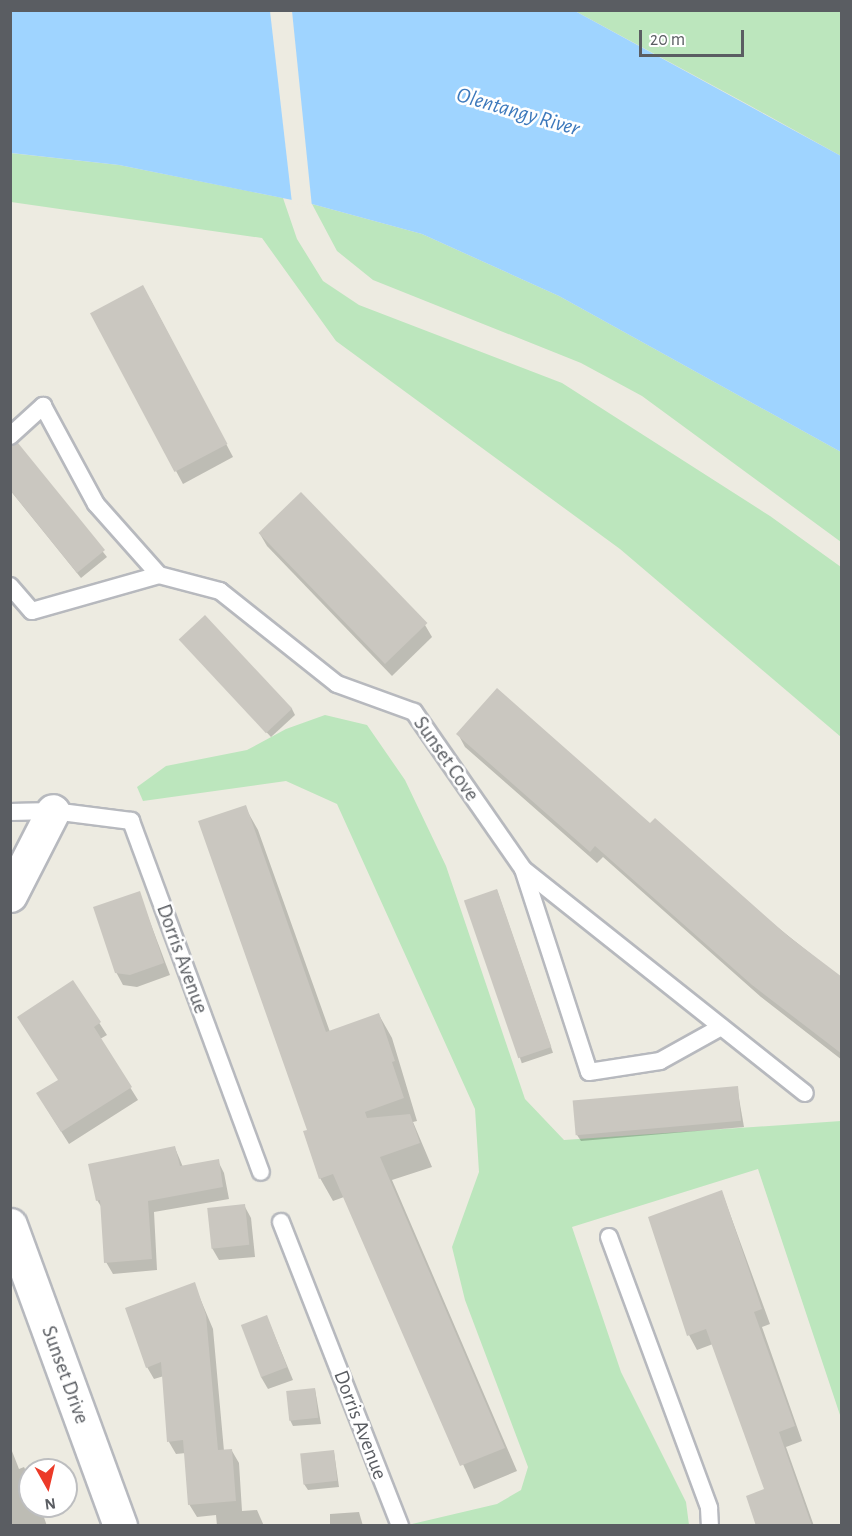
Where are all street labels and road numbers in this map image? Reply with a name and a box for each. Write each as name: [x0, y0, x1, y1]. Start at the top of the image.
street label: Sunset Cove: [408, 712, 484, 806]
street label: Dorris Avenue: [151, 901, 213, 1017]
street label: Sunset Drive: [36, 1323, 94, 1427]
street label: Dorris Avenue: [328, 1367, 392, 1483]

